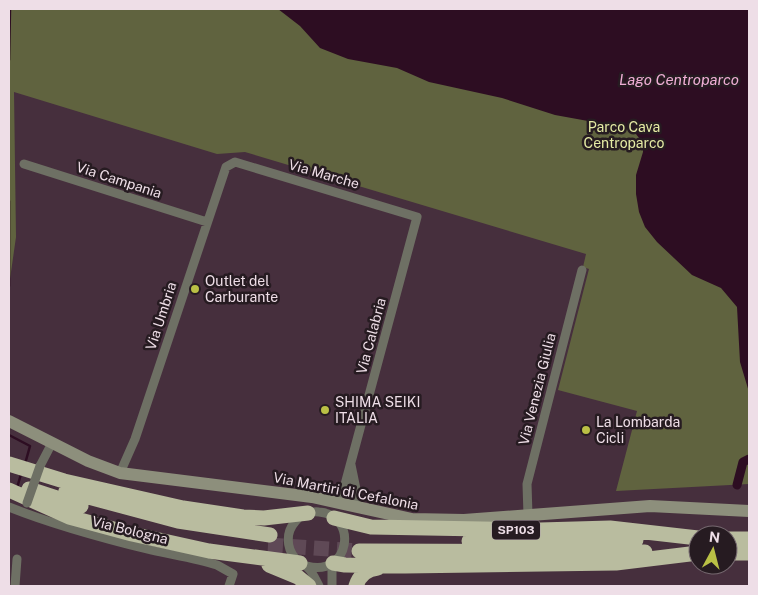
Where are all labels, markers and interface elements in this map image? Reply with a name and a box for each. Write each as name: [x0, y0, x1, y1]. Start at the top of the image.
water label: Lago Centroparco: [619, 71, 739, 88]
park label: Parco Cava Centroparco: [584, 119, 665, 151]
street label: Via Marche: [287, 156, 361, 192]
street label: Via Campania: [74, 159, 164, 201]
place label: Outlet del Carburante: [205, 273, 278, 305]
street label: Via Umbria: [142, 280, 180, 352]
marker: Outlet del Carburante: [189, 283, 201, 295]
street label: Via Calabria: [353, 296, 389, 376]
street label: Via Venezia Giulia: [515, 331, 559, 447]
place label: SHIMA SEIKI ITALIA: [335, 394, 420, 426]
marker: SHIMA SEIKI ITALIA: [319, 404, 331, 416]
place label: La Lombarda Cicli: [596, 414, 680, 446]
marker: La Lombarda Cicli: [580, 424, 592, 436]
street label: Via Martiri di Cefalonia: [272, 469, 420, 513]
street label: Via Bologna: [90, 513, 170, 547]
road number: SP103: [492, 520, 540, 540]
north arrow: [688, 525, 738, 575]
text: N: [708, 528, 721, 546]

